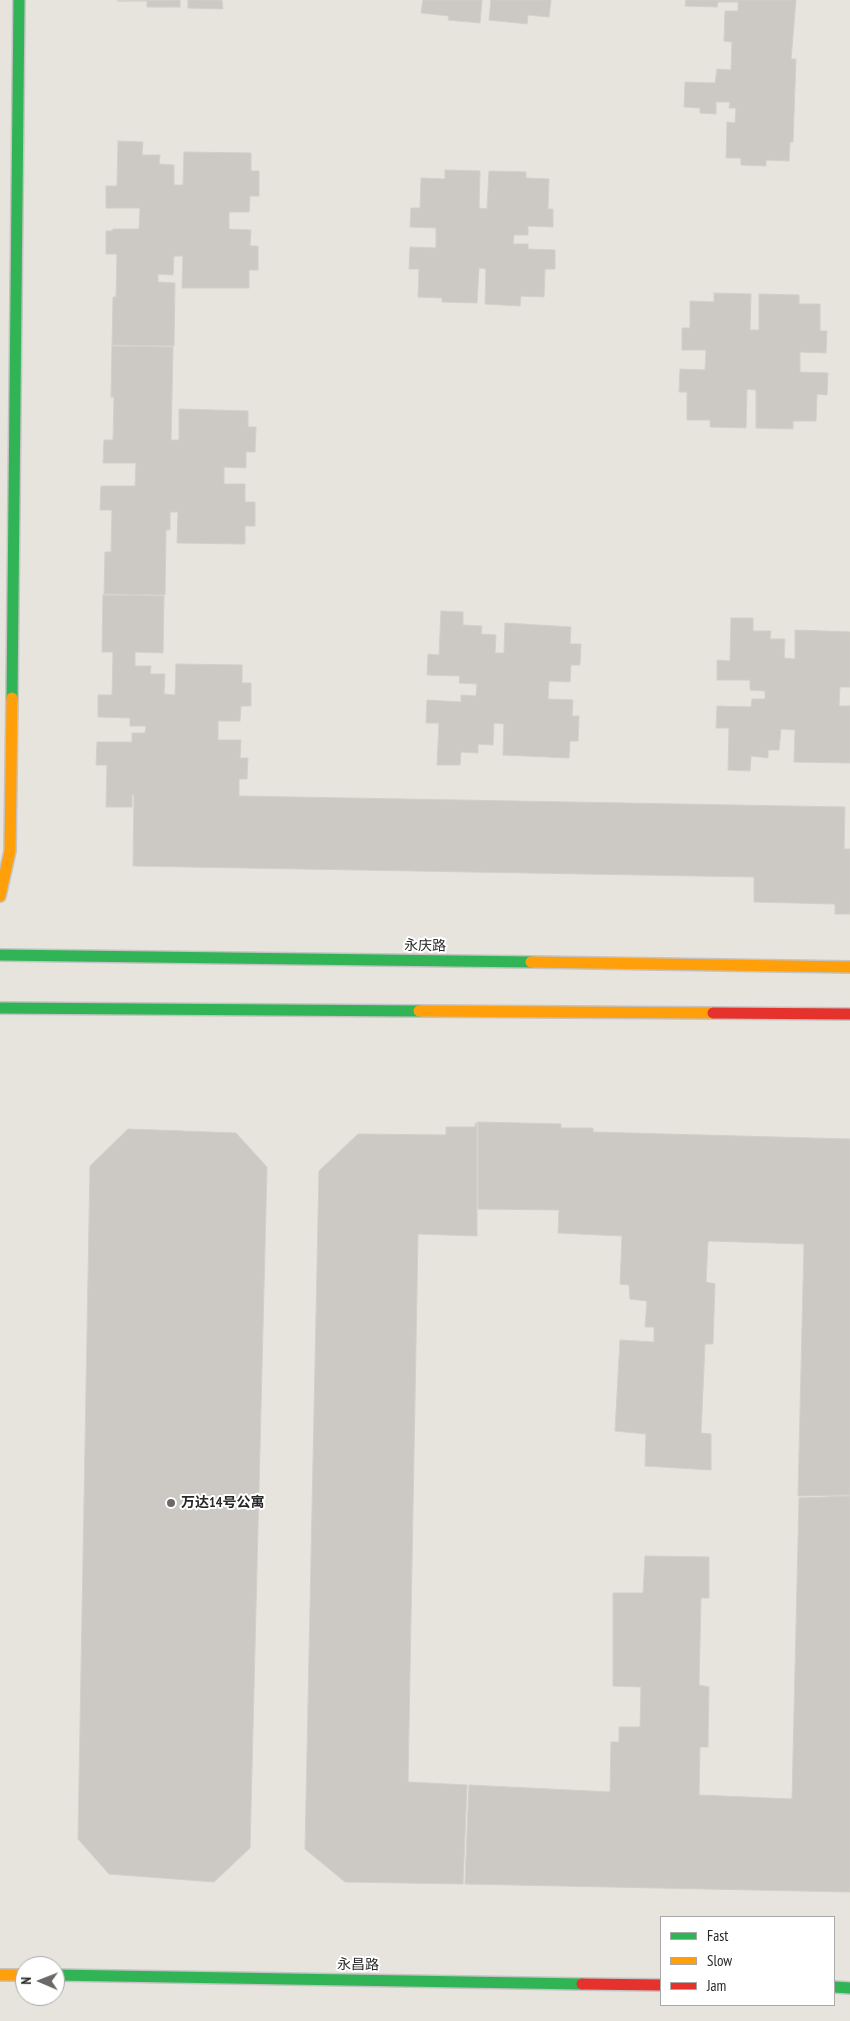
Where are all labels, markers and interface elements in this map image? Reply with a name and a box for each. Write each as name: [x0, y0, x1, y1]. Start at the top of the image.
street label: 永庆路: [404, 937, 446, 955]
place label: 万达14号公寓: [181, 1495, 264, 1511]
marker: 万达14号公寓: [165, 1497, 177, 1509]
legend: [660, 1916, 835, 2006]
text: Fast: [707, 1926, 728, 1945]
text: Slow: [707, 1951, 732, 1970]
north arrow: [15, 1956, 65, 2006]
street label: 永昌路: [337, 1956, 379, 1974]
text: Jam: [707, 1976, 726, 1995]
text: N: [17, 1977, 35, 1985]

